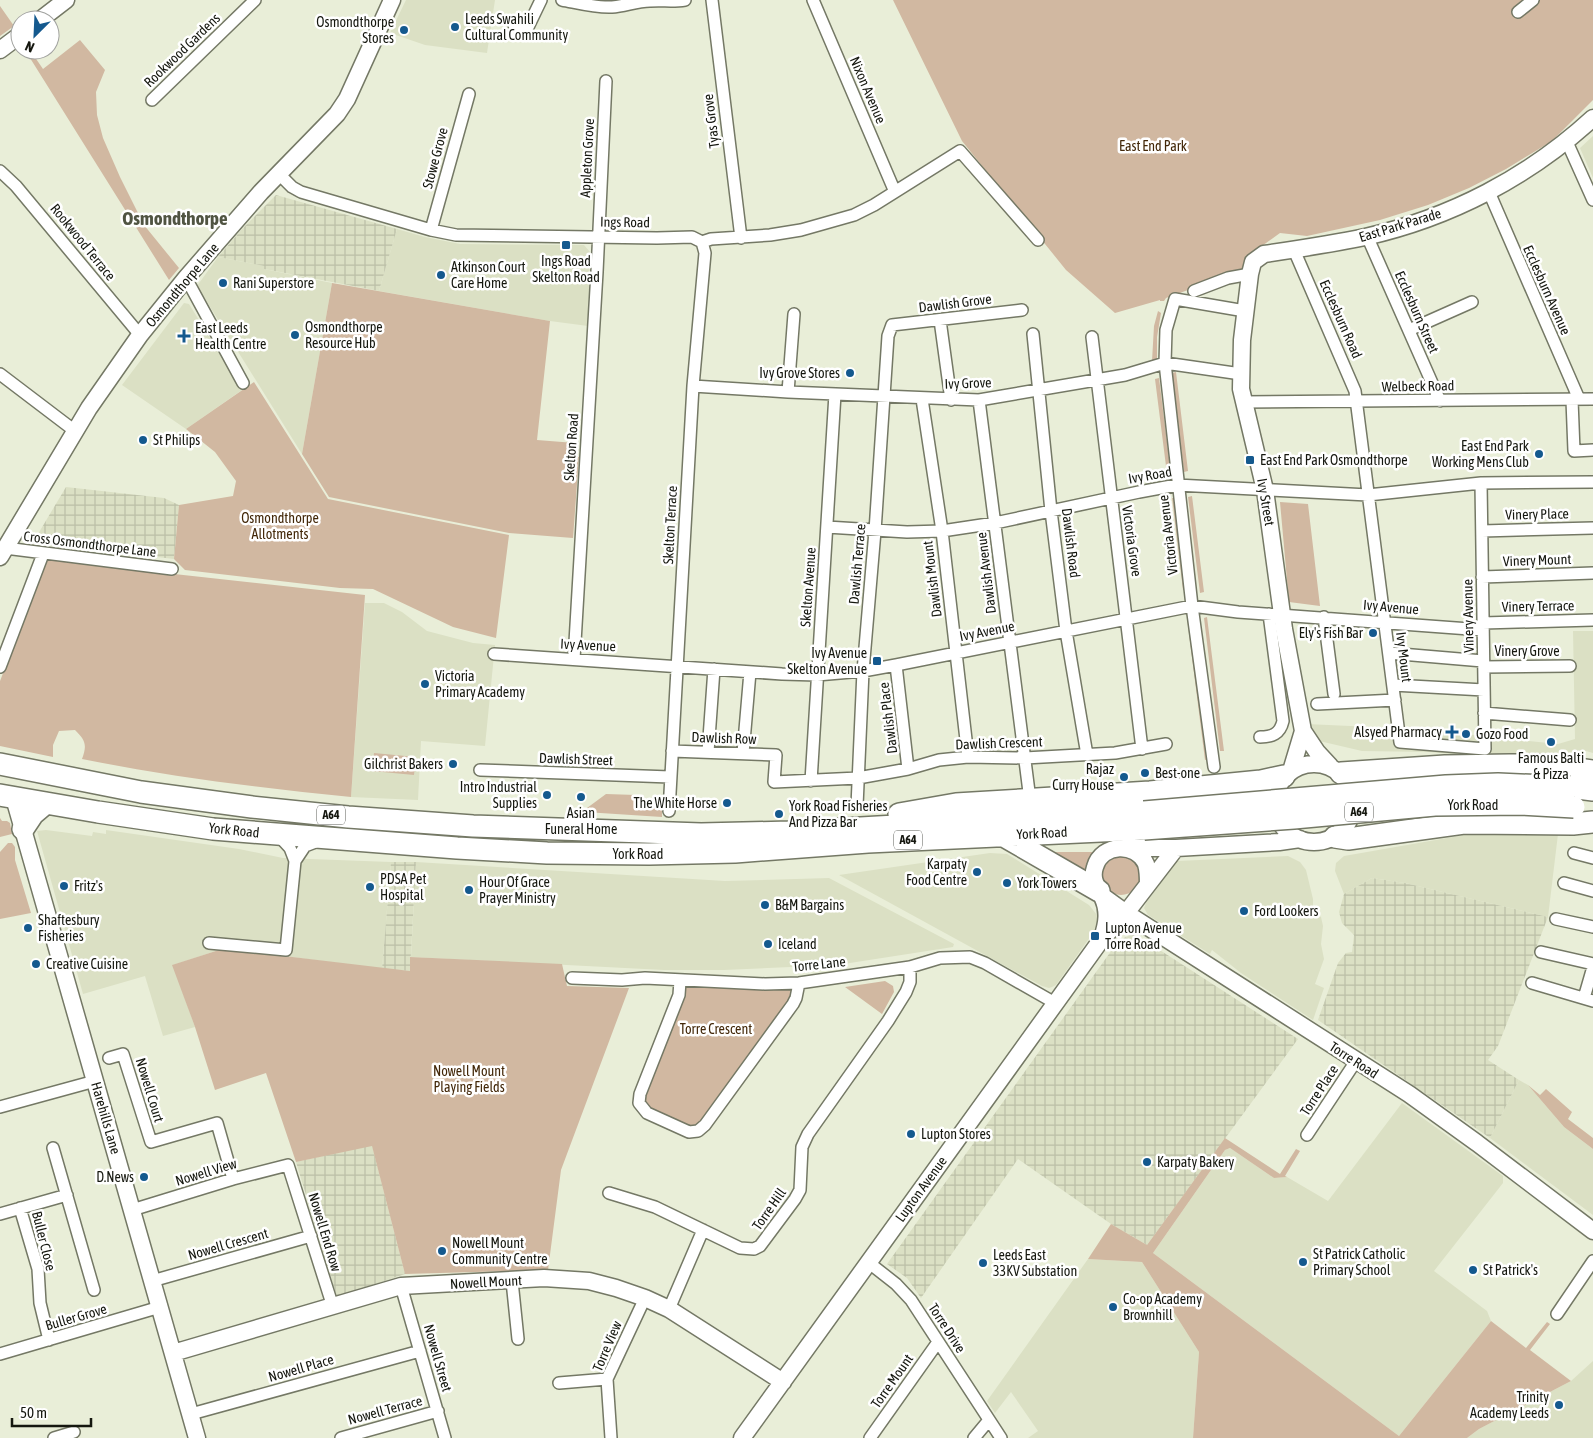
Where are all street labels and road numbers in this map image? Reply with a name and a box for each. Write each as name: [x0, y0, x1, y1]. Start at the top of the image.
street label: Rookwood Gardens: [141, 10, 223, 90]
street label: Nixon Avenue: [847, 54, 889, 126]
street label: Tyas Grove: [700, 93, 722, 149]
street label: Appleton Grove: [577, 118, 597, 198]
street label: Stowe Grove: [419, 126, 451, 190]
street label: Rookwood Terrace: [47, 200, 119, 284]
street label: East Park Parade: [1357, 205, 1443, 245]
street label: Ings Road: [600, 214, 650, 230]
street label: Osmondthorpe Lane: [142, 240, 222, 330]
street label: Ecclesburn Avenue: [1520, 243, 1574, 337]
street label: Ecclesburn Street: [1392, 268, 1442, 356]
street label: Ecclesburn Road: [1317, 277, 1365, 361]
street label: Dawlish Grove: [918, 291, 992, 315]
street label: Ivy Grove: [944, 374, 992, 392]
street label: Welbeck Road: [1382, 377, 1454, 395]
street label: Skelton Road: [561, 413, 581, 481]
street label: Ivy Road: [1127, 463, 1173, 487]
street label: Ivy Street: [1254, 477, 1278, 527]
street label: Skelton Terrace: [660, 485, 680, 565]
street label: Victoria Avenue: [1155, 494, 1181, 576]
street label: Victoria Grove: [1119, 504, 1145, 578]
street label: Vinery Place: [1505, 505, 1569, 523]
street label: Dawlish Road: [1059, 507, 1083, 579]
street label: Dawlish Terrace: [846, 523, 868, 605]
street label: Cross Osmondthorpe Lane: [23, 528, 157, 560]
street label: Dawlish Avenue: [973, 531, 999, 615]
street label: Dawlish Mount: [919, 540, 945, 618]
street label: Skelton Avenue: [797, 547, 819, 627]
street label: Vinery Mount: [1502, 551, 1572, 569]
street label: Vinery Avenue: [1459, 579, 1477, 653]
street label: Ivy Avenue: [1363, 597, 1419, 617]
street label: Vinery Terrace: [1501, 597, 1575, 615]
street label: Ivy Avenue: [958, 618, 1016, 644]
street label: Ivy Mount: [1393, 631, 1415, 683]
street label: Ivy Avenue: [560, 636, 616, 654]
street label: Vinery Grove: [1494, 643, 1560, 659]
street label: Dawlish Place: [876, 681, 900, 755]
street label: Dawlish Row: [691, 729, 757, 747]
street label: Dawlish Crescent: [955, 733, 1043, 753]
street label: Dawlish Street: [539, 750, 613, 768]
street label: York Road: [1448, 797, 1498, 813]
road number: A64: [1345, 802, 1373, 822]
road number: A64: [317, 806, 345, 824]
street label: York Road: [208, 819, 260, 841]
street label: York Road: [1016, 824, 1068, 842]
road number: A64: [894, 830, 922, 850]
street label: York Road: [613, 846, 663, 862]
street label: Torre Lane: [792, 953, 846, 975]
street label: Torre Road: [1327, 1038, 1381, 1082]
street label: Nowell Court: [133, 1056, 167, 1124]
street label: Torre Place: [1297, 1062, 1341, 1118]
street label: Harehills Lane: [88, 1080, 124, 1156]
street label: Lupton Avenue: [892, 1153, 950, 1225]
street label: Nowell View: [173, 1155, 239, 1189]
street label: Torre Hill: [749, 1185, 789, 1233]
street label: Nowell End Row: [305, 1191, 345, 1274]
street label: Buller Close: [29, 1210, 59, 1272]
street label: Nowell Crescent: [186, 1225, 270, 1263]
street label: Nowell Mount: [450, 1272, 522, 1292]
street label: Torre Drive: [925, 1300, 969, 1356]
street label: Buller Grove: [43, 1301, 109, 1333]
street label: Torre View: [589, 1318, 625, 1374]
street label: Nowell Street: [421, 1322, 455, 1394]
street label: Nowell Place: [266, 1351, 336, 1385]
street label: Torre Mount: [868, 1351, 916, 1411]
street label: Nowell Terrace: [346, 1392, 424, 1428]

